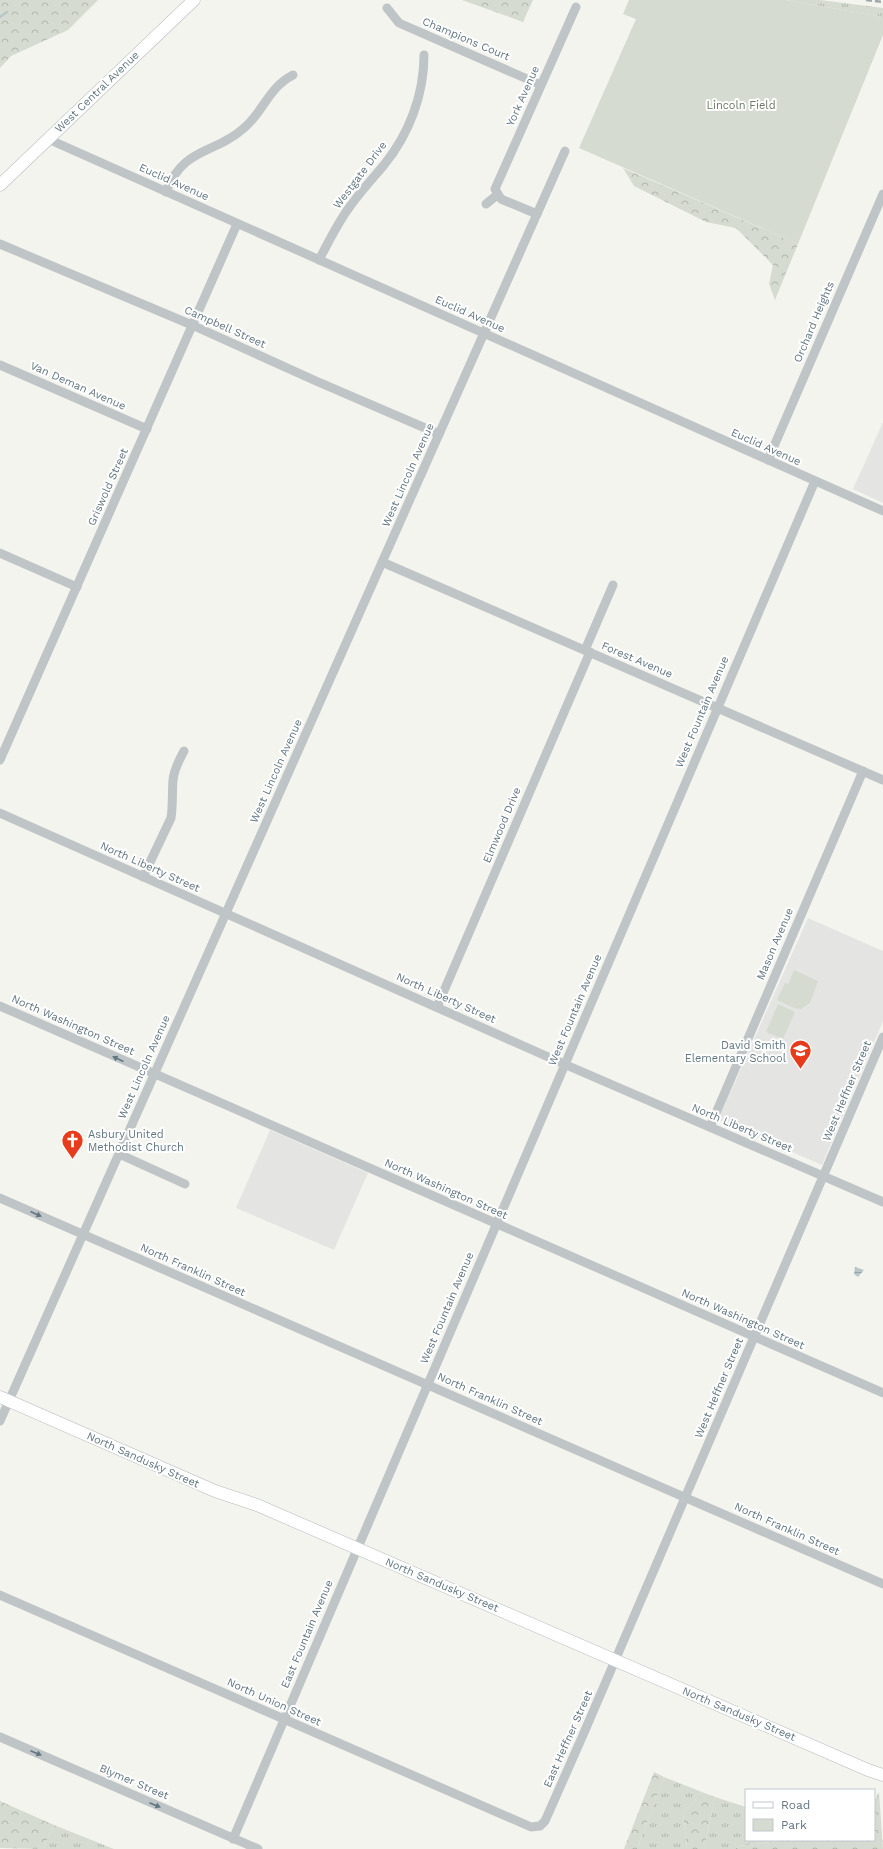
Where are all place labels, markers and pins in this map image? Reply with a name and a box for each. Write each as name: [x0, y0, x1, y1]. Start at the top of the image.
school or university icon: David Smith Elementary School: [788, 1038, 814, 1071]
place label: David Smith Elementary School: [685, 1039, 787, 1065]
church icon: Asbury United Methodist Church: [60, 1127, 86, 1160]
place label: Asbury United Methodist Church: [88, 1128, 184, 1154]

